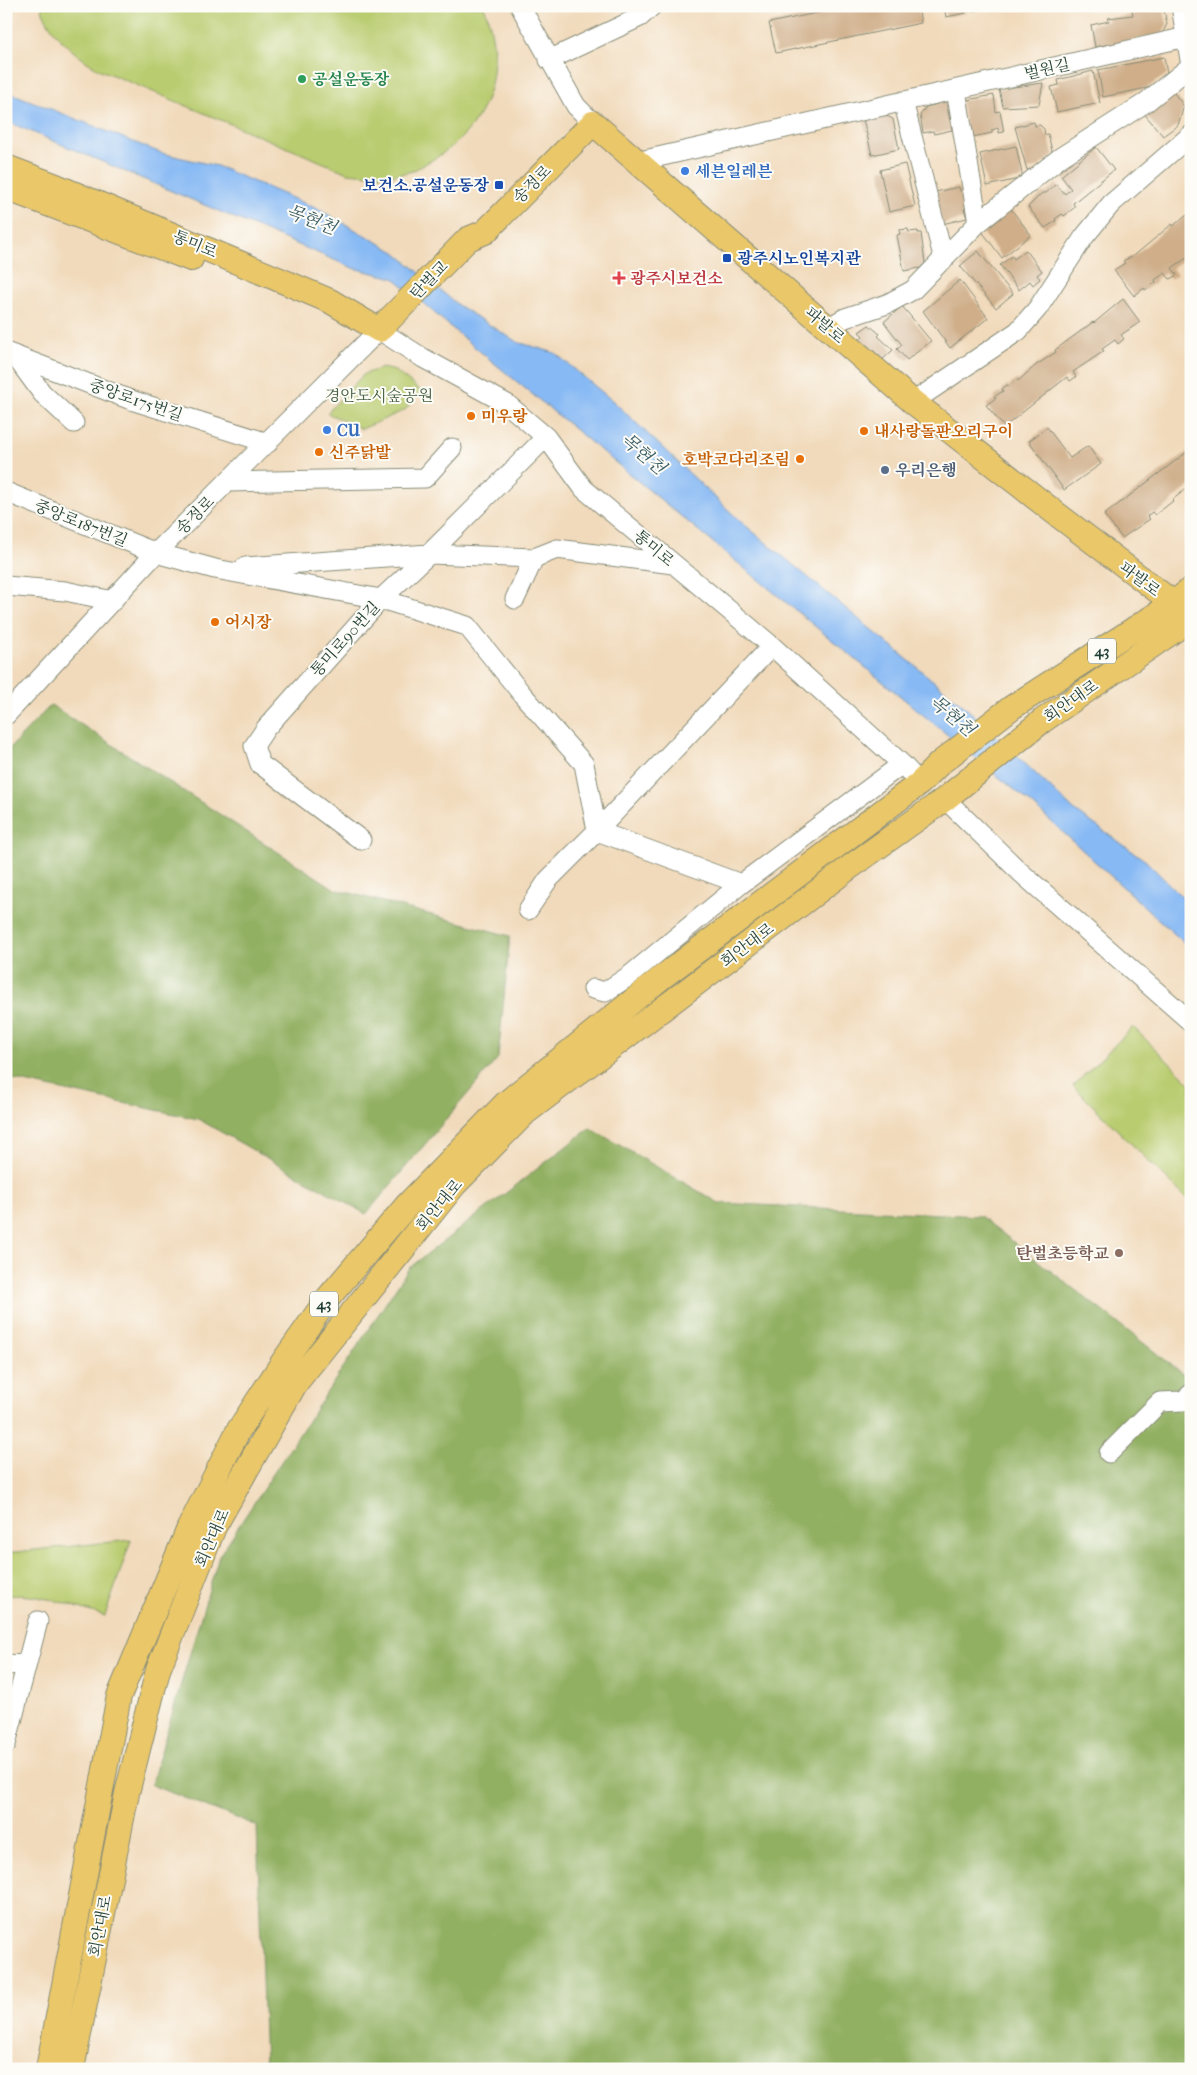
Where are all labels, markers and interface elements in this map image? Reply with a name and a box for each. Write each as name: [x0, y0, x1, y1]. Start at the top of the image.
street label: 벌원길: [1022, 55, 1072, 83]
place label: 공설운동장: [312, 70, 390, 89]
marker: 공설운동장: [296, 73, 308, 85]
street label: 송정로: [509, 161, 555, 207]
place label: 세븐일레븐: [695, 162, 773, 181]
marker: 세븐일레븐: [679, 165, 691, 177]
place label: 보건소.공설운동장: [362, 176, 490, 195]
marker: 보건소.공설운동장: [493, 179, 505, 191]
water label: 목현천: [283, 201, 341, 240]
street label: 통미로: [170, 226, 221, 262]
place label: 광주시노인복지관: [737, 249, 861, 268]
marker: 광주시노인복지관: [721, 252, 733, 264]
street label: 탄벌교: [406, 257, 452, 303]
place label: 광주시보건소: [630, 269, 723, 288]
marker: 광주시보건소: [612, 271, 626, 285]
street label: 파발로: [801, 303, 849, 348]
street label: 중앙로175번길: [87, 375, 185, 425]
park label: 경안도시숲공원: [325, 386, 433, 405]
place label: 미우랑: [481, 407, 528, 426]
marker: 미우랑: [465, 410, 477, 422]
place label: CU: [337, 421, 361, 440]
place label: 내사랑돌판오리구이: [874, 422, 1013, 441]
marker: CU: [321, 424, 333, 436]
marker: 내사랑돌판오리구이: [858, 425, 870, 437]
water label: 목현천: [616, 429, 671, 480]
place label: 신주닭발: [329, 443, 391, 462]
marker: 신주닭발: [313, 446, 325, 458]
place label: 호박코다리조림: [682, 450, 790, 469]
marker: 호박코다리조림: [794, 453, 806, 465]
place label: 우리은행: [895, 461, 957, 480]
marker: 우리은행: [879, 464, 891, 476]
street label: 송정로: [172, 492, 218, 538]
street label: 중앙로187번길: [32, 496, 130, 550]
street label: 통미로: [630, 526, 678, 571]
street label: 파발로: [1116, 557, 1165, 601]
street label: 통미로90번길: [306, 598, 384, 680]
place label: 어시장: [225, 613, 272, 632]
marker: 어시장: [209, 616, 221, 628]
road number: 43: [1088, 638, 1116, 664]
street label: 회안대로: [1040, 675, 1102, 727]
water label: 목현천: [925, 691, 980, 742]
street label: 회안대로: [717, 918, 778, 971]
street label: 회안대로: [412, 1175, 466, 1235]
place label: 탄벌초등학교: [1016, 1244, 1110, 1263]
marker: 탄벌초등학교: [1113, 1247, 1125, 1259]
road number: 43: [310, 1292, 338, 1316]
street label: 회안대로: [191, 1505, 233, 1570]
street label: 회안대로: [85, 1893, 115, 1958]

